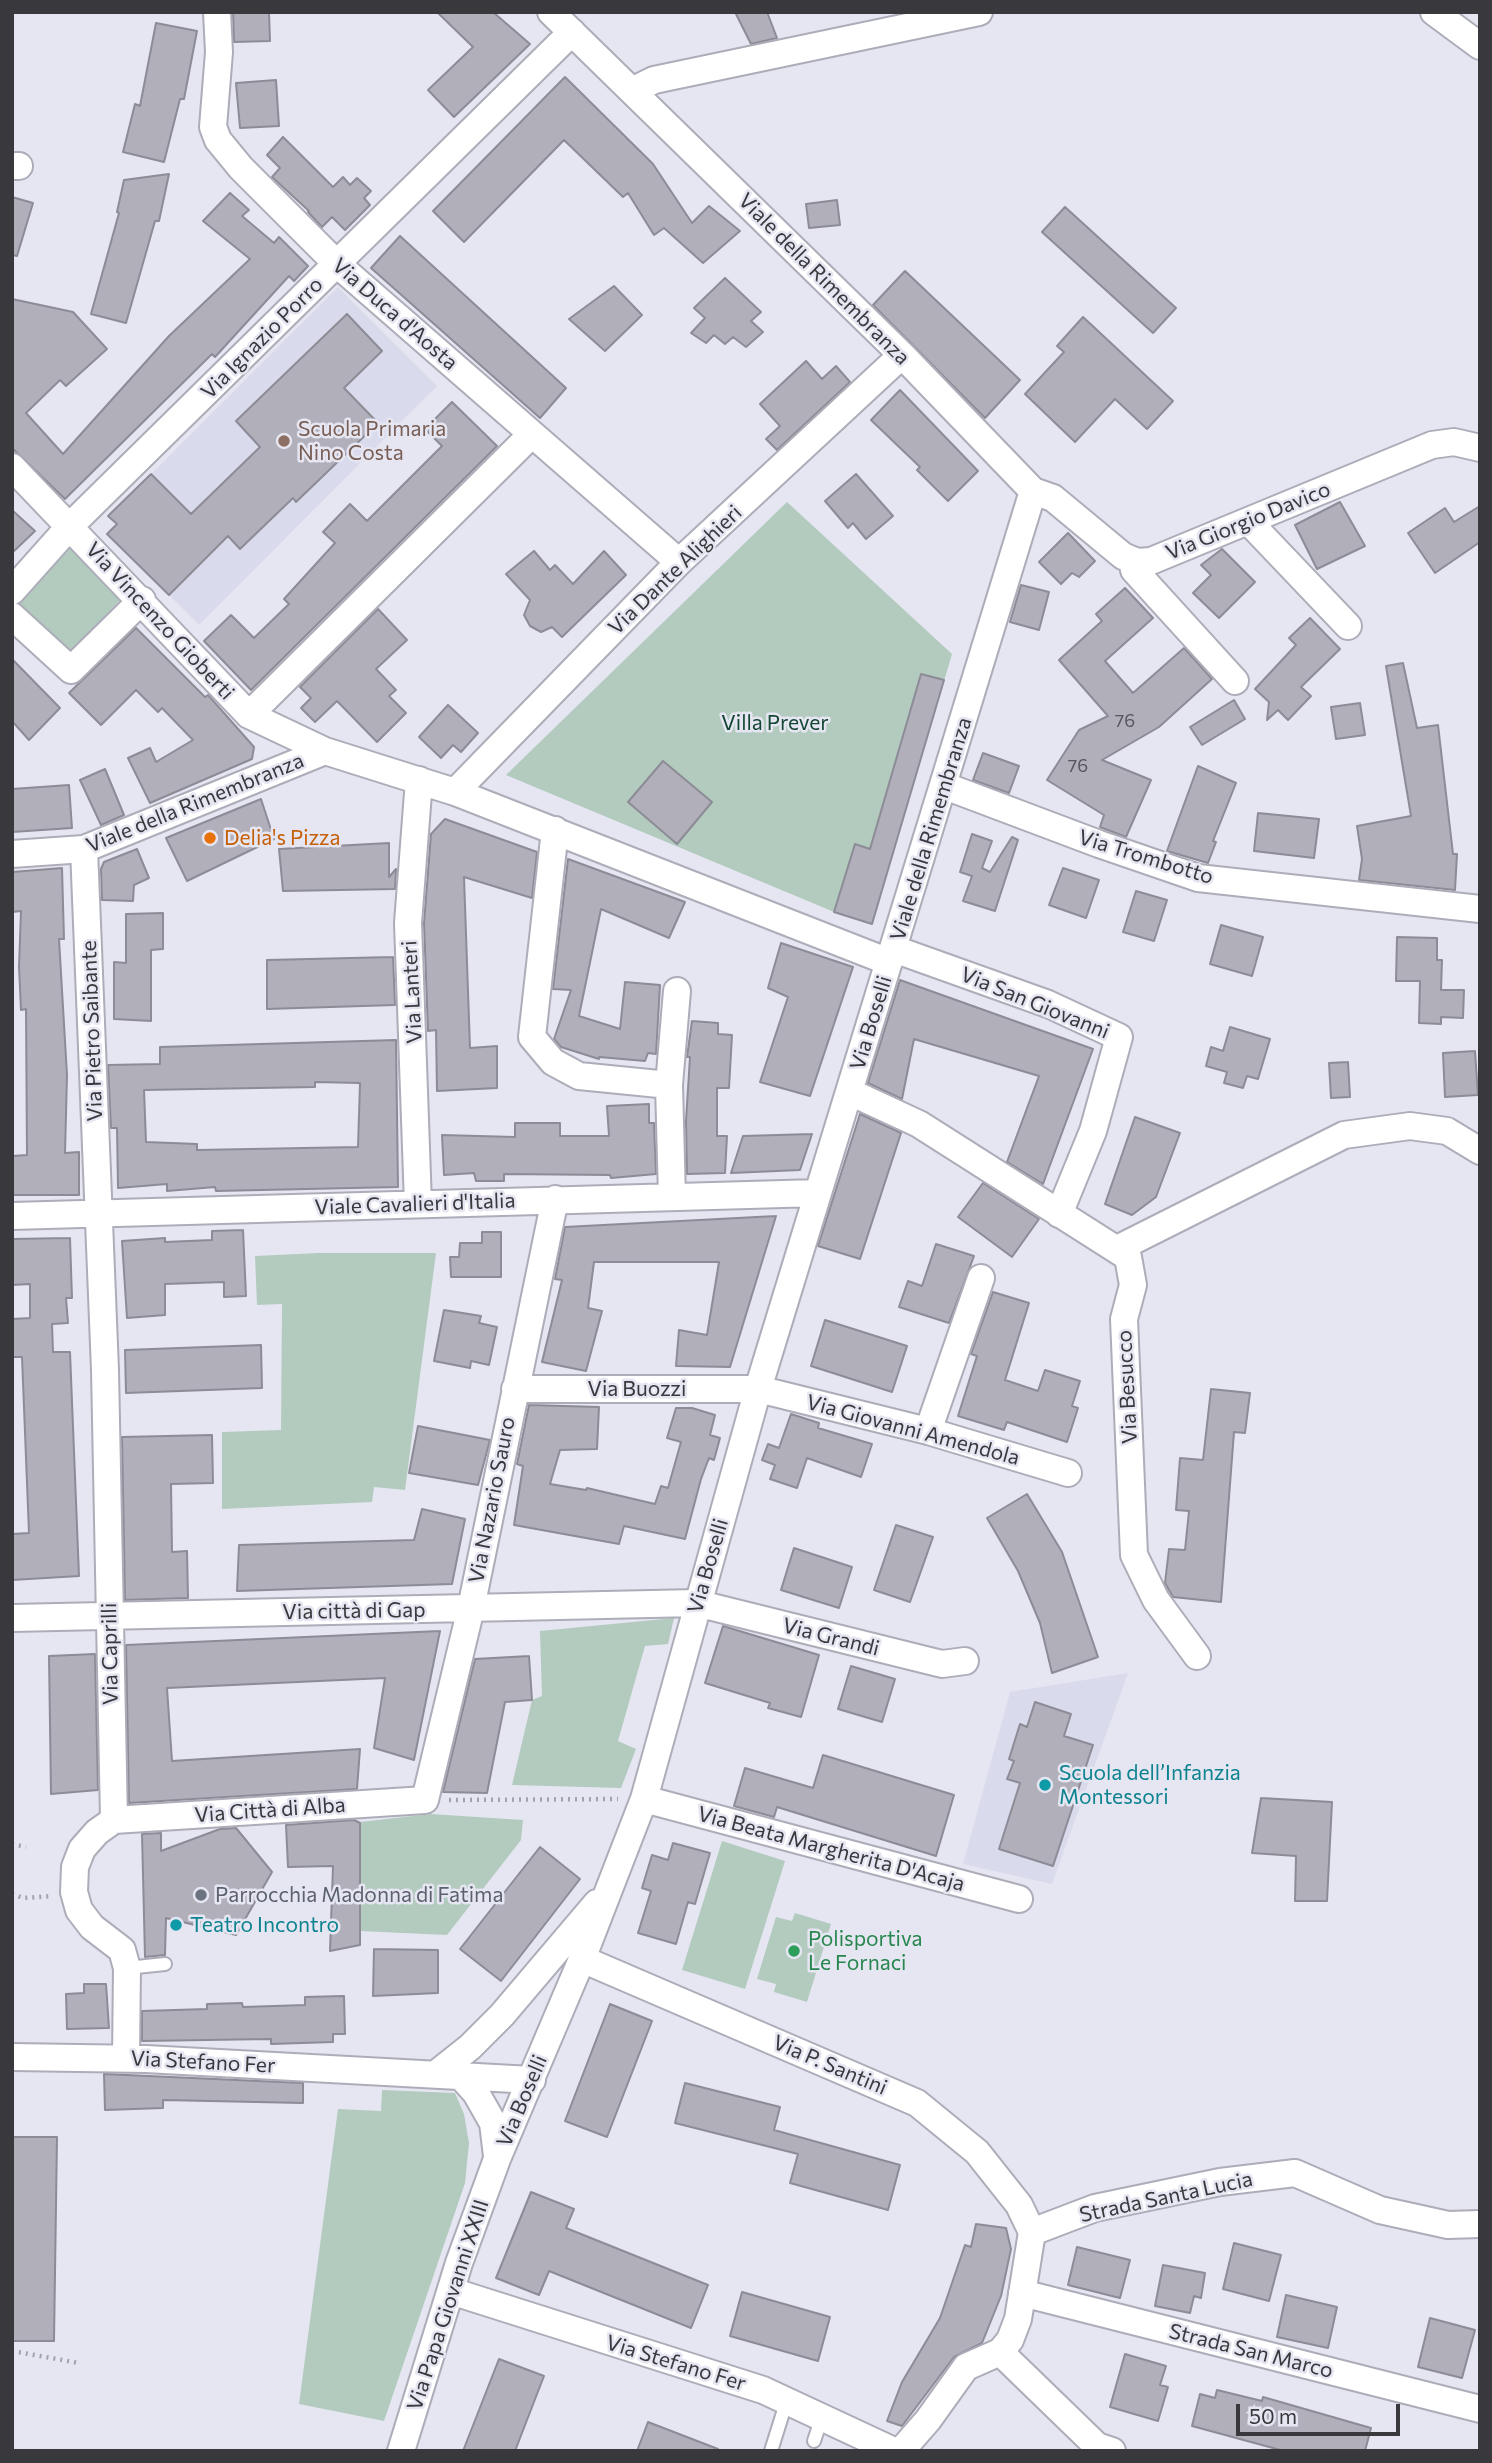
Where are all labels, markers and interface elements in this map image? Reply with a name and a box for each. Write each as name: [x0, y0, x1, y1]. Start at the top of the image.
street label: Viale della Rimembranza: [733, 188, 915, 370]
street label: Via Duca d'Aosta: [327, 253, 463, 375]
street label: Via Ignazio Porro: [196, 272, 328, 404]
place label: Scuola Primaria Nino Costa: [298, 416, 446, 466]
marker: Scuola Primaria Nino Costa: [276, 433, 292, 449]
street label: Via Giorgio Davico: [1162, 477, 1334, 565]
street label: Via Dante Alighieri: [603, 500, 747, 640]
street label: Via Vincenzo Gioberti: [80, 537, 240, 705]
park label: Villa Prever: [721, 710, 829, 736]
house number: 76: [1115, 710, 1135, 732]
street label: Viale della Rimembranza: [885, 714, 977, 944]
street label: Viale della Rimembranza: [83, 748, 307, 858]
house number: 76: [1068, 755, 1088, 777]
place label: Delia's Pizza: [224, 825, 341, 851]
street label: Via Trombotto: [1075, 825, 1217, 889]
marker: Delia's Pizza: [202, 830, 218, 846]
street label: Via Pietro Saibante: [76, 940, 108, 1122]
street label: Via Lanteri: [397, 940, 427, 1044]
street label: Via San Giovanni: [957, 962, 1113, 1044]
street label: Via Boselli: [845, 973, 897, 1073]
street label: Viale Cavalieri d'Italia: [314, 1188, 516, 1220]
street label: Via Besucco: [1111, 1329, 1143, 1445]
street label: Via Buozzi: [588, 1376, 686, 1402]
street label: Via Giovanni Amendola: [804, 1389, 1022, 1471]
street label: Via Nazario Sauro: [464, 1415, 520, 1585]
street label: Via Boselli: [682, 1516, 734, 1616]
street label: Via città di Gap: [282, 1597, 426, 1625]
street label: Via Caprilli: [97, 1603, 123, 1705]
street label: Via Grandi: [780, 1613, 882, 1661]
place label: Scuola dell’Infanzia Montessori: [1059, 1760, 1241, 1810]
marker: Scuola dell’Infanzia Montessori: [1037, 1777, 1053, 1793]
street label: Via Città di Alba: [194, 1792, 346, 1828]
street label: Via Beata Margherita D'Acaja: [695, 1801, 967, 1897]
place label: Parrocchia Madonna di Fatima: [215, 1882, 503, 1908]
marker: Parrocchia Madonna di Fatima: [193, 1887, 209, 1903]
place label: Teatro Incontro: [190, 1912, 339, 1938]
marker: Teatro Incontro: [168, 1917, 184, 1933]
place label: Polisportiva Le Fornaci: [808, 1926, 923, 1976]
marker: Polisportiva Le Fornaci: [786, 1943, 802, 1959]
street label: Via P. Santini: [769, 2030, 891, 2100]
street label: Via Stefano Fer: [130, 2046, 276, 2078]
street label: Via Boselli: [491, 2051, 553, 2151]
street label: Strada Santa Lucia: [1077, 2166, 1255, 2228]
street label: Via Papa Giovanni XXIII: [402, 2196, 494, 2414]
street label: Strada San Marco: [1166, 2318, 1336, 2384]
street label: Via Stefano Fer: [603, 2330, 749, 2396]
scale bar: [1240, 2390, 1404, 2434]
text: 50 m: [1249, 2403, 1297, 2428]

